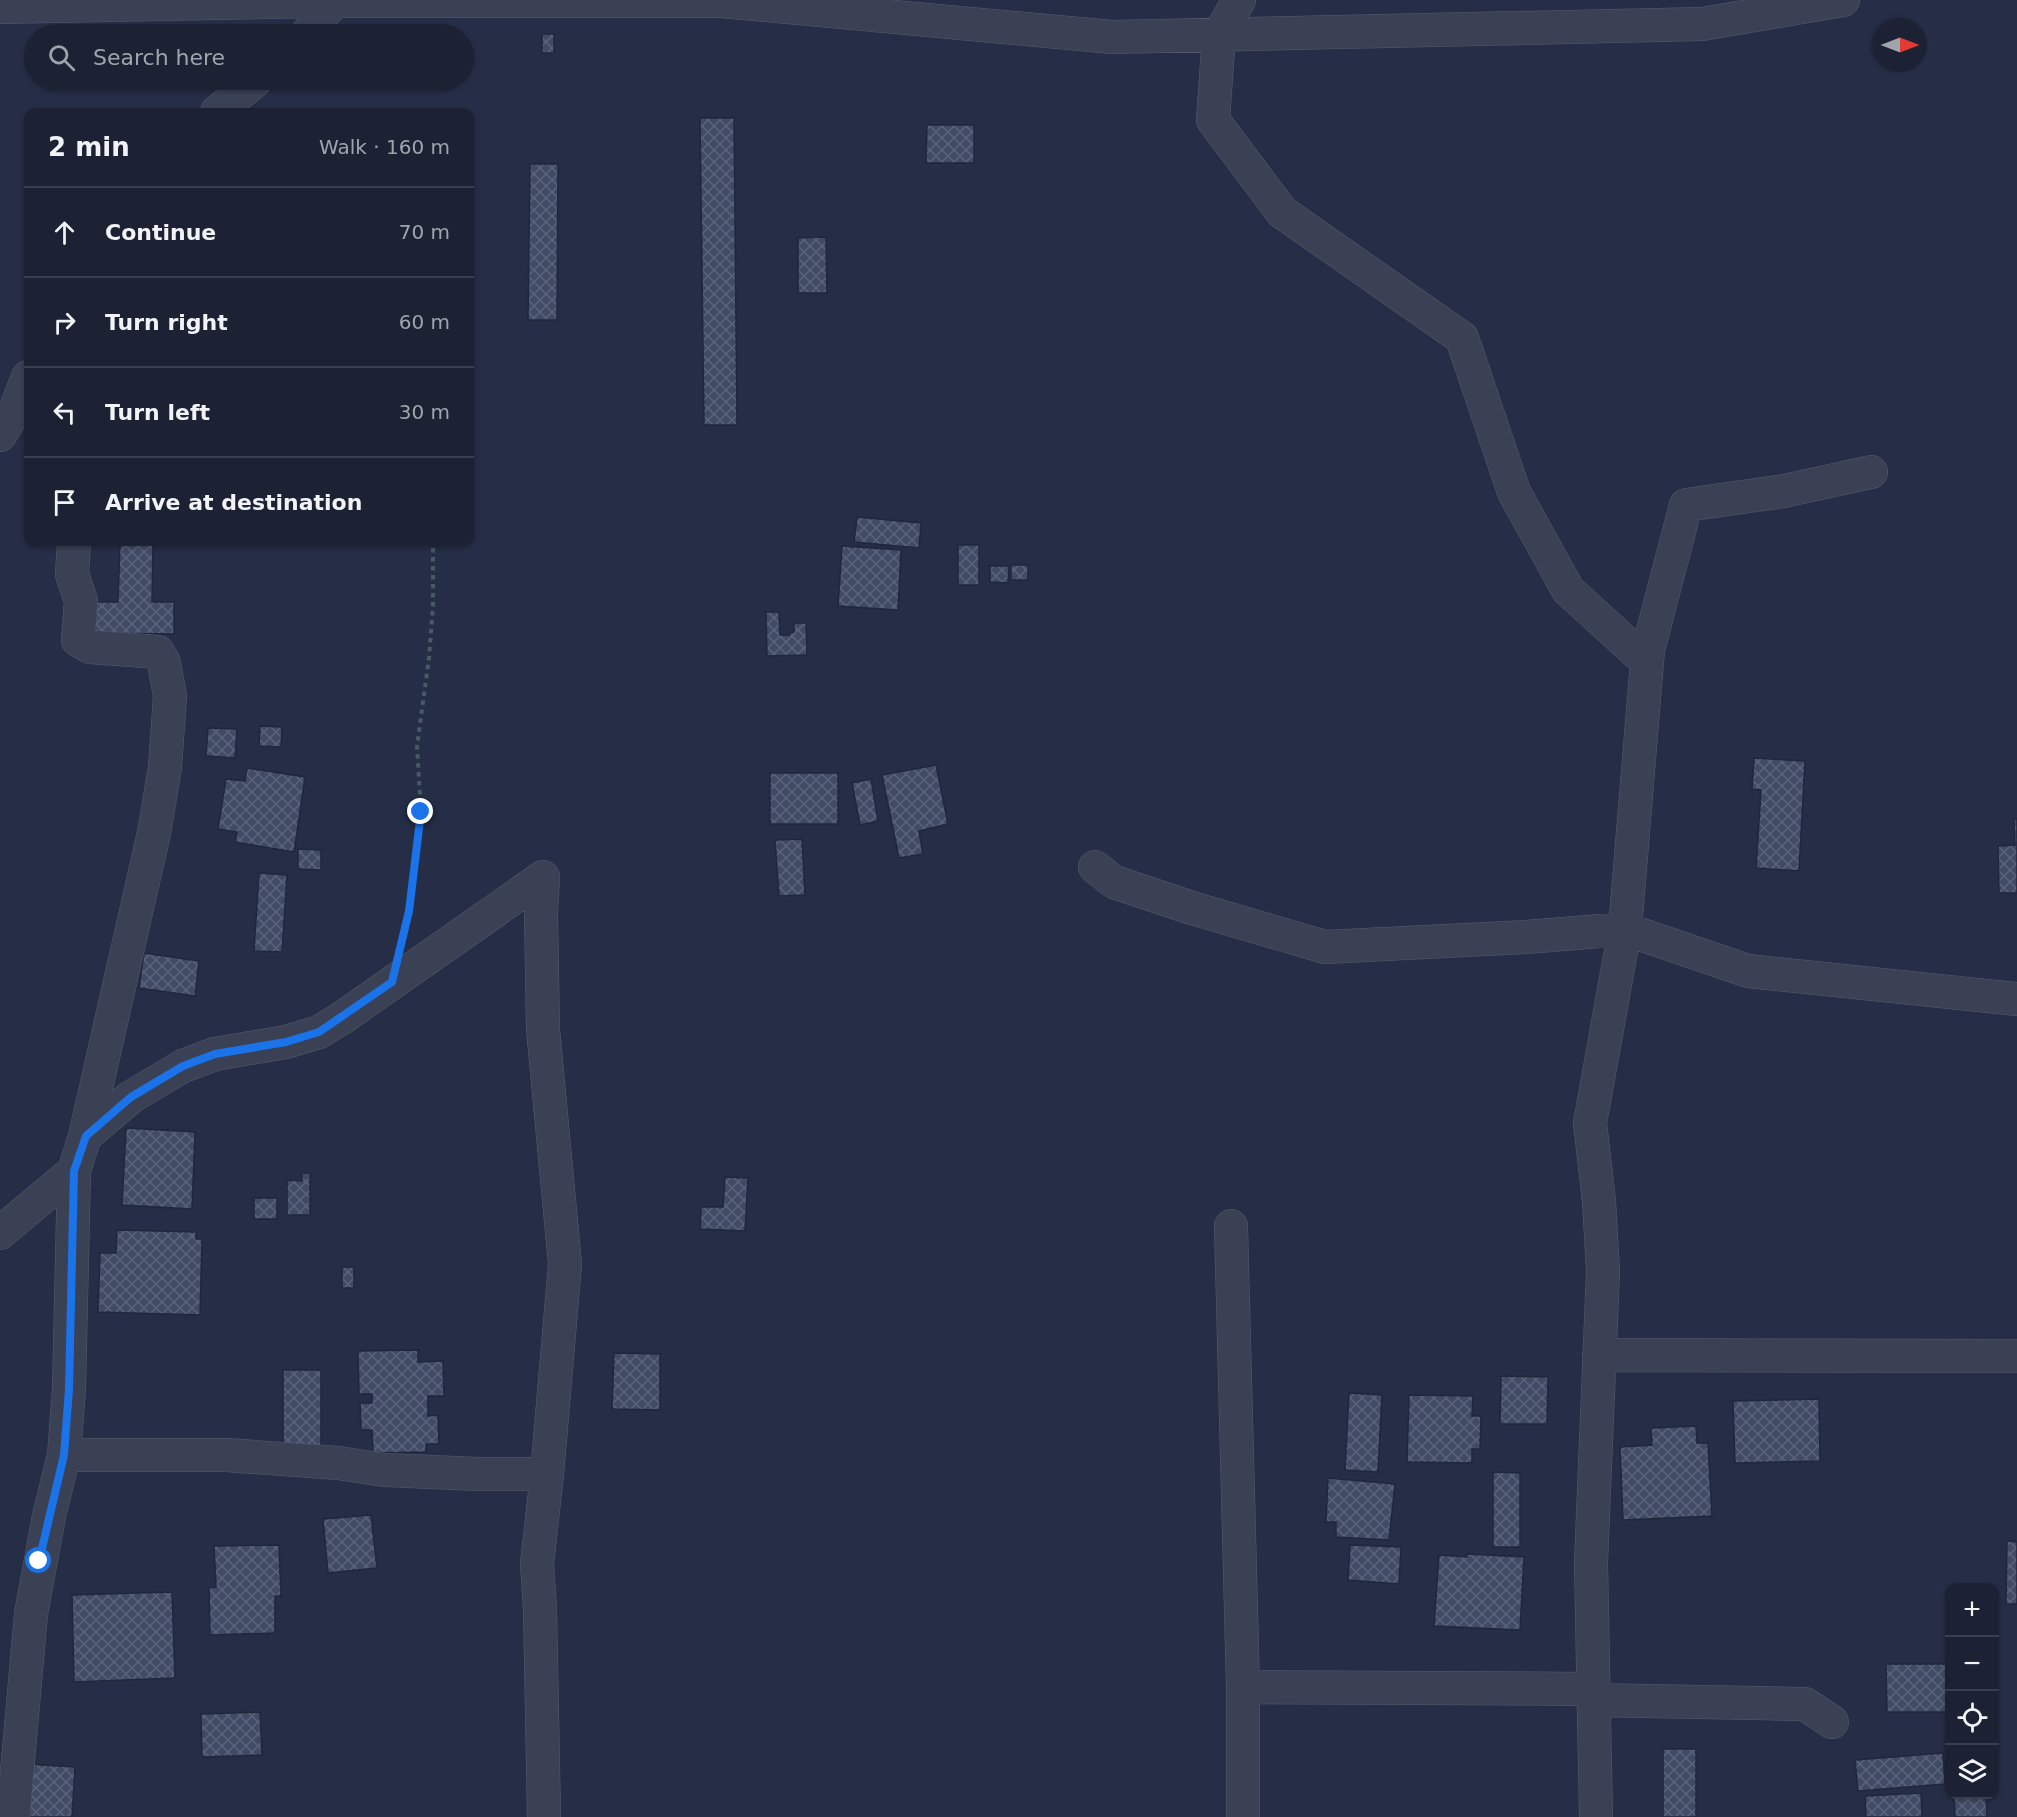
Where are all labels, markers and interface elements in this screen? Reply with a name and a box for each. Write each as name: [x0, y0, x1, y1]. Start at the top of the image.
north arrow: [1873, 18, 1927, 72]
search box: [24, 24, 474, 90]
icon: search: [45, 41, 78, 74]
text: Search here: [93, 45, 225, 70]
text: 2 min: [48, 132, 130, 162]
text: Walk · 160 m: [319, 135, 450, 159]
icon: ahead: [48, 216, 81, 249]
text: Continue: [105, 220, 216, 245]
text: 70 m: [399, 220, 450, 244]
icon: right: [48, 306, 81, 339]
text: Turn right: [105, 310, 228, 335]
text: 60 m: [399, 310, 450, 334]
icon: left: [48, 396, 81, 429]
text: Turn left: [105, 400, 210, 425]
text: 30 m: [399, 400, 450, 424]
icon: arrive: [48, 486, 81, 519]
text: Arrive at destination: [105, 490, 362, 515]
route end: [407, 798, 433, 824]
route start: [25, 1547, 51, 1573]
map controls: [1945, 1583, 1999, 1799]
button: +: [1945, 1583, 1999, 1637]
button: −: [1945, 1637, 1999, 1691]
button: locate: [1945, 1691, 1999, 1745]
button: layers: [1945, 1745, 1999, 1799]

